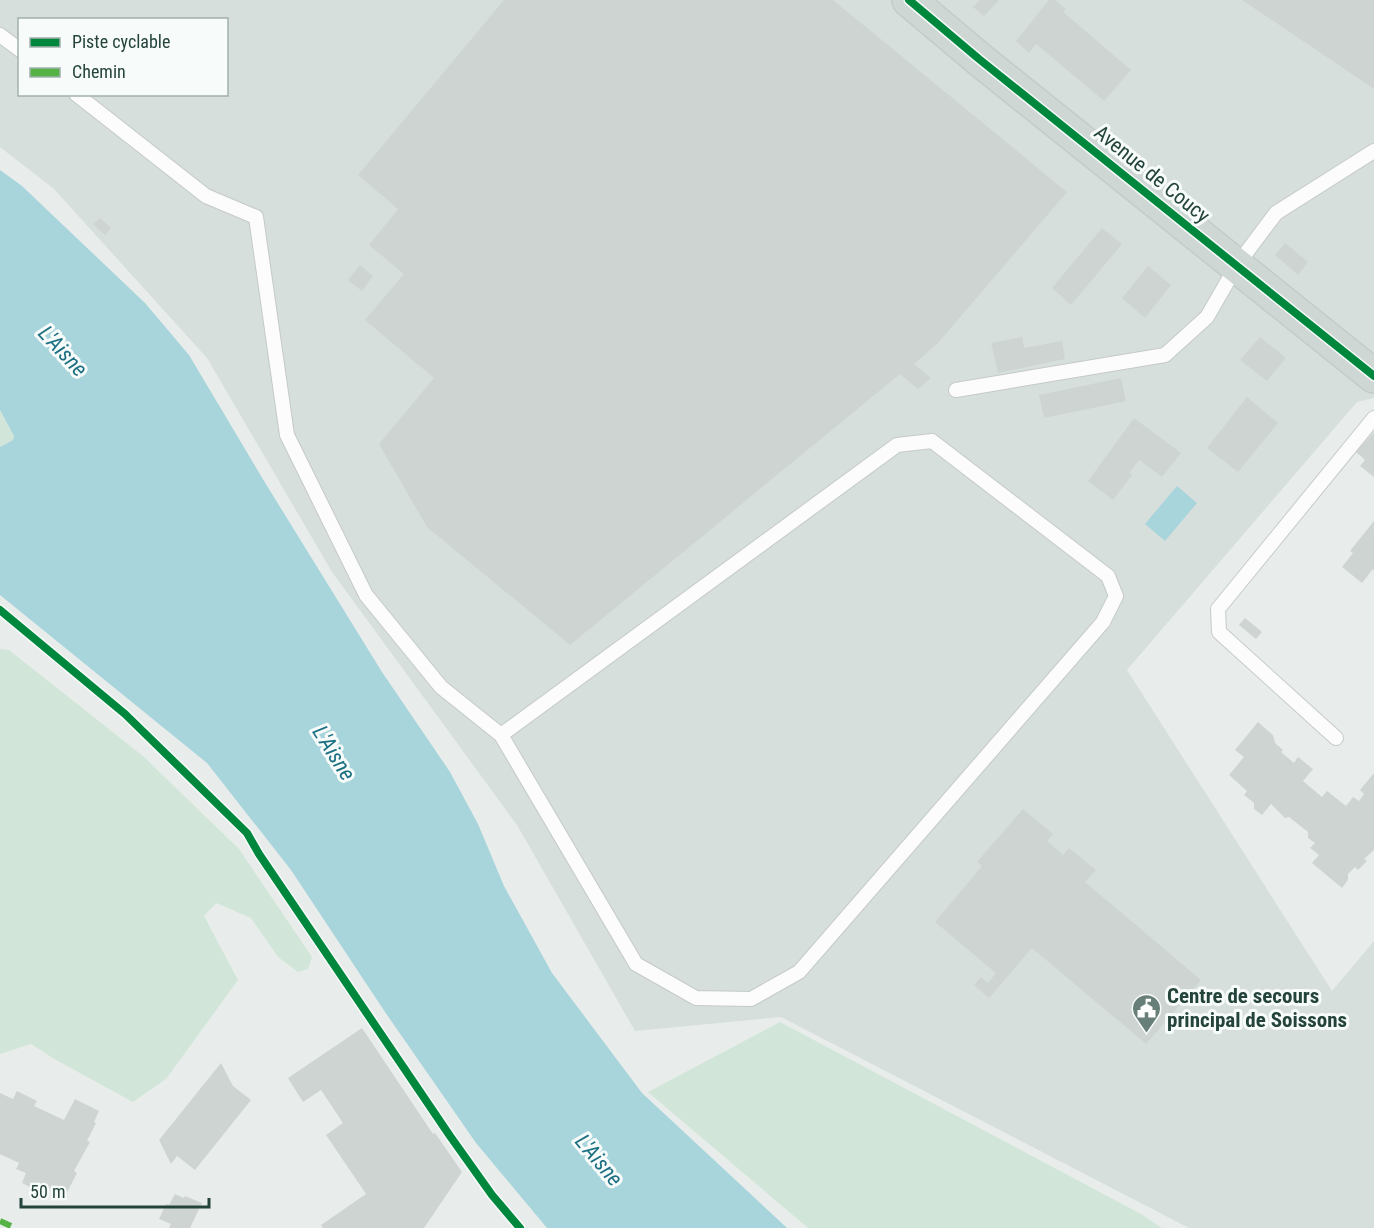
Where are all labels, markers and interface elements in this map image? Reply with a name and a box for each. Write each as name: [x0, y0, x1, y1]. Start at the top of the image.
legend: [18, 18, 228, 96]
text: Piste cyclable: [72, 31, 170, 52]
text: Chemin: [72, 61, 126, 82]
street label: Avenue de Coucy: [1090, 120, 1215, 228]
water label: L'Aisne: [33, 321, 93, 381]
water label: L'Aisne: [308, 721, 360, 785]
place label: Centre de secours principal de Soissons: [1167, 984, 1347, 1032]
public building icon: Centre de secours principal de Soissons: [1130, 992, 1162, 1034]
water label: L'Aisne: [570, 1129, 628, 1191]
scale bar: [21, 1171, 208, 1209]
text: 50 m: [30, 1181, 65, 1202]

